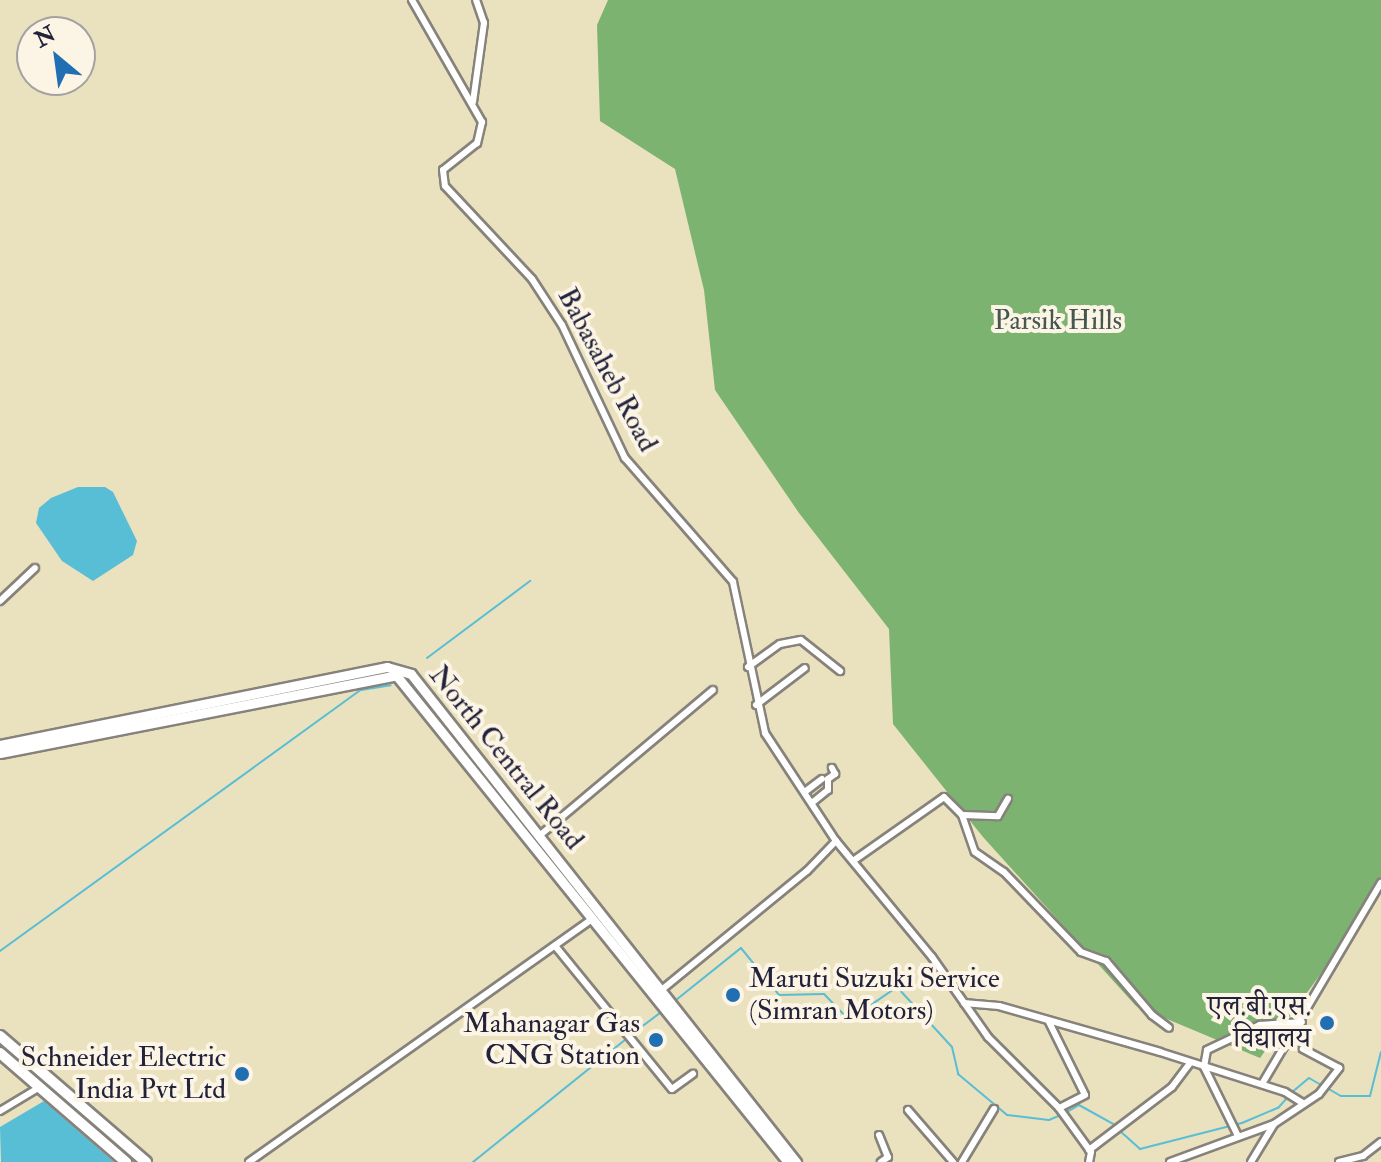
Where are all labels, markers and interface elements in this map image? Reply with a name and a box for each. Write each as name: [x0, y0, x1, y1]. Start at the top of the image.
north arrow: [16, 16, 96, 96]
text: N: [30, 20, 61, 54]
street label: Babasaheb Road: [550, 282, 664, 458]
park label: Parsik Hills: [994, 304, 1122, 338]
street label: North Central Road: [421, 659, 591, 857]
place label: Maruti Suzuki Service (Simran Motors): [749, 962, 1000, 1028]
marker: Maruti Suzuki Service (Simran Motors): [724, 986, 742, 1004]
place label: एल.बी.एस. विद्यालय: [1207, 990, 1311, 1056]
place label: Mahanagar Gas CNG Station: [463, 1007, 640, 1073]
marker: एल.बी.एस. विद्यालय: [1318, 1014, 1336, 1032]
marker: Mahanagar Gas CNG Station: [647, 1031, 665, 1049]
place label: Schneider Electric India Pvt Ltd: [21, 1041, 226, 1107]
marker: Schneider Electric India Pvt Ltd: [233, 1065, 251, 1083]

